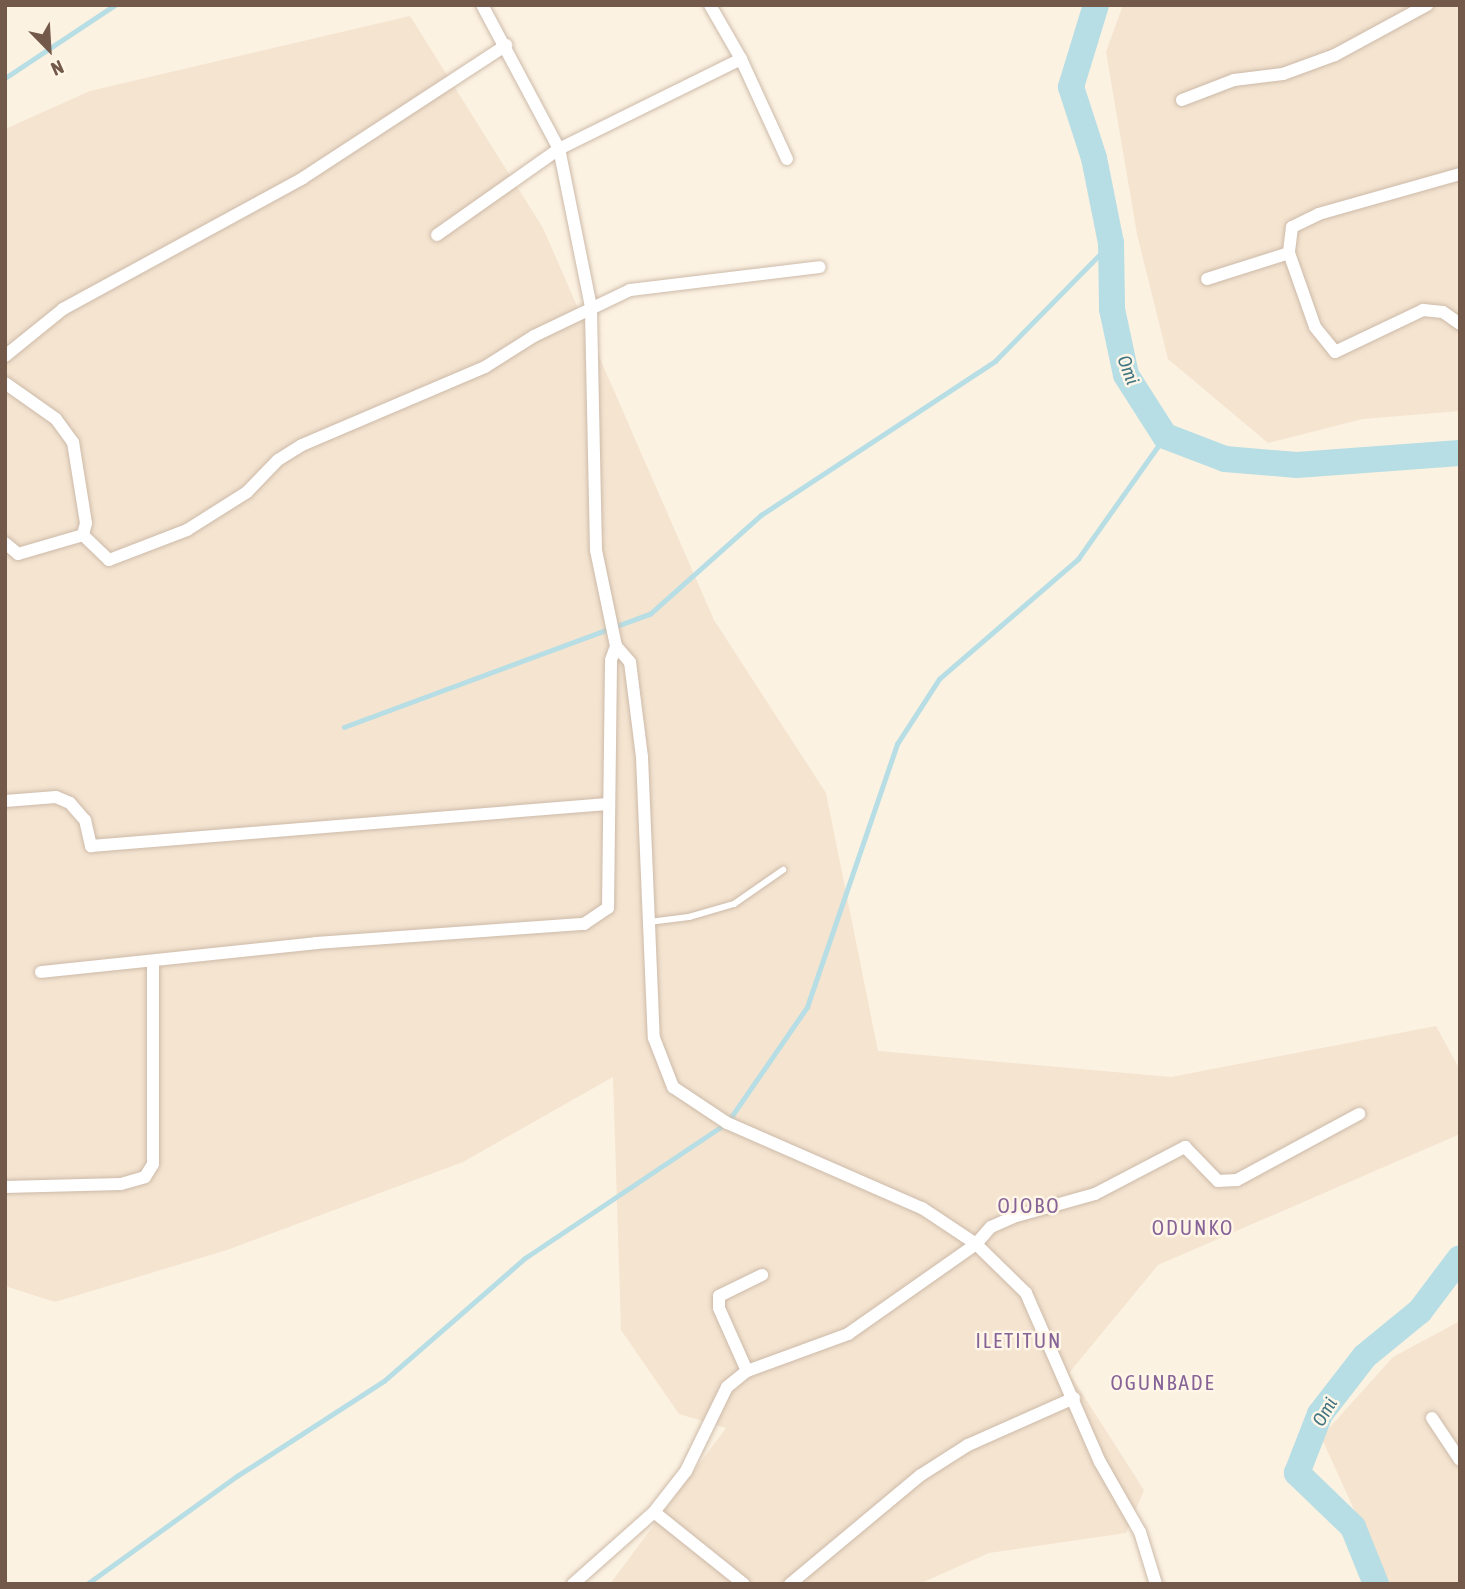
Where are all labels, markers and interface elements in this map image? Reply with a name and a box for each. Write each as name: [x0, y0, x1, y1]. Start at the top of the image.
north arrow: [14, 14, 84, 84]
text: N: [48, 56, 67, 81]
water label: Omi: [1112, 352, 1144, 388]
district label: OJOBO: [998, 1192, 1060, 1218]
district label: ODUNKO: [1152, 1214, 1234, 1240]
district label: ILETITUN: [976, 1327, 1062, 1353]
district label: OGUNBADE: [1111, 1369, 1215, 1395]
water label: Omi: [1308, 1394, 1342, 1430]

